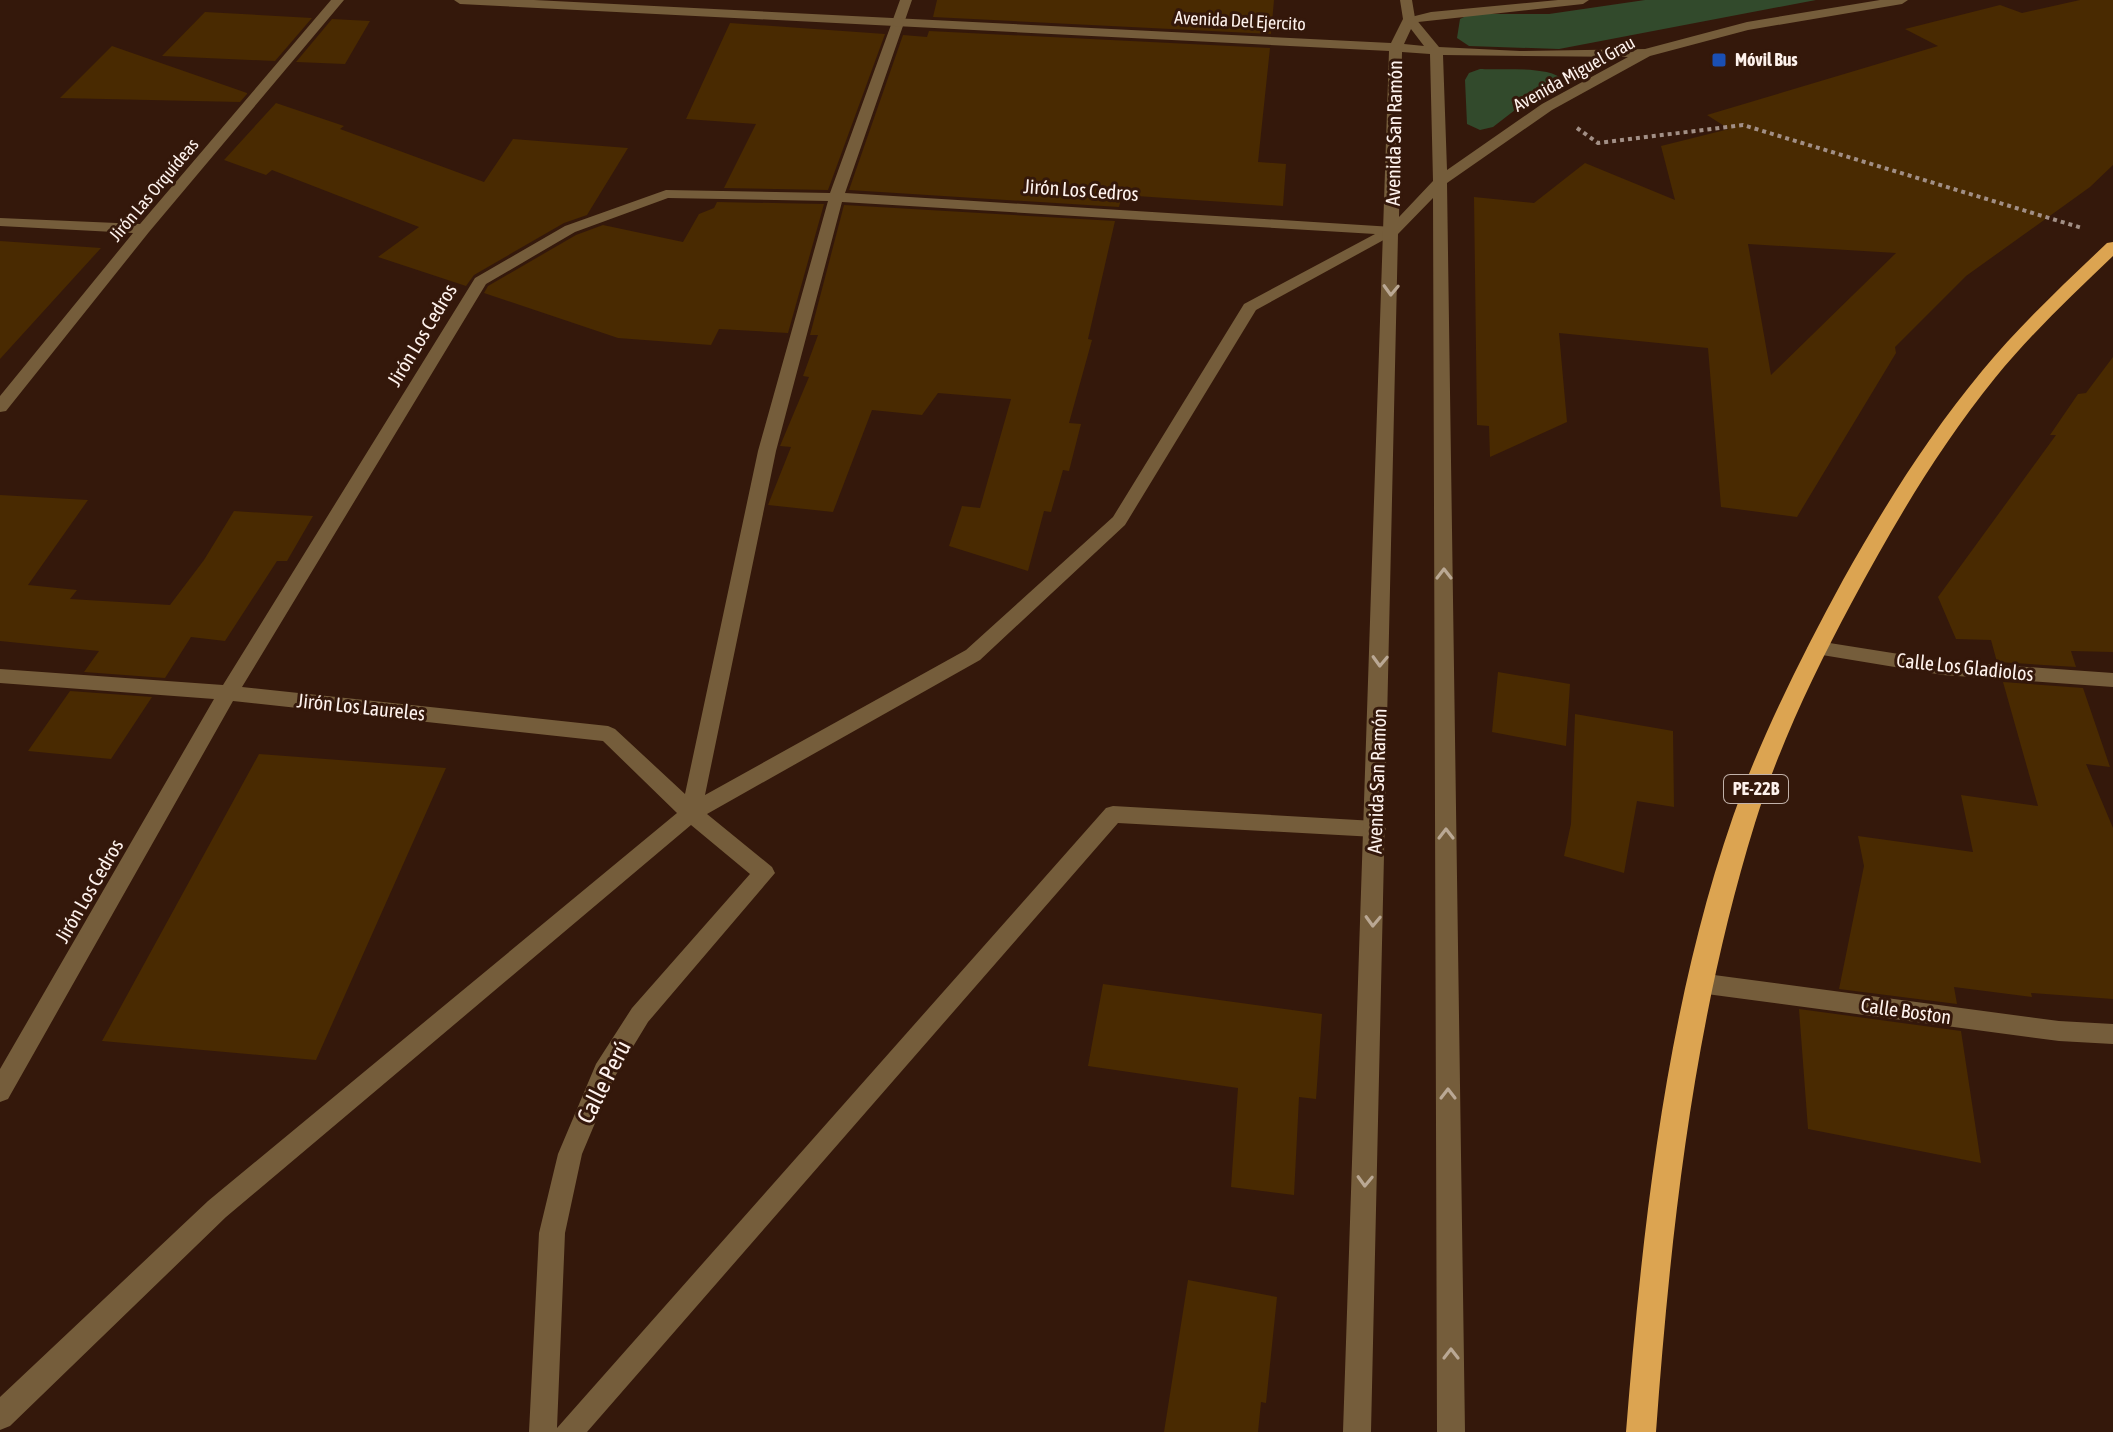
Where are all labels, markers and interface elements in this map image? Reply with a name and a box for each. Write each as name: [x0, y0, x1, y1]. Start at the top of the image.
street label: Avenida Del Ejercito: [1174, 7, 1306, 34]
street label: Avenida Miguel Grau: [1509, 31, 1638, 116]
place label: Móvil Bus: [1735, 49, 1798, 70]
marker: Móvil Bus: [1710, 51, 1728, 69]
street label: Avenida San Ramón: [1381, 60, 1406, 206]
street label: Jirón Las Orquídeas: [105, 134, 203, 245]
street label: Jirón Los Cedros: [1023, 174, 1139, 205]
street label: Jirón Los Cedros: [382, 279, 461, 390]
one-way arrow: [1382, 284, 1400, 297]
one-way arrow: [1435, 567, 1453, 580]
street label: Calle Los Gladiolos: [1895, 648, 2035, 685]
one-way arrow: [1372, 655, 1389, 668]
street label: Jirón Los Laureles: [296, 688, 426, 725]
street label: Avenida San Ramón: [1362, 708, 1391, 854]
road number: PE-22B: [1724, 775, 1788, 803]
one-way arrow: [1437, 827, 1455, 840]
street label: Jirón Los Cedros: [50, 835, 127, 947]
one-way arrow: [1364, 915, 1381, 928]
street label: Calle Boston: [1859, 993, 1953, 1028]
street label: Calle Perú: [571, 1036, 636, 1128]
one-way arrow: [1439, 1087, 1457, 1100]
one-way arrow: [1356, 1175, 1373, 1188]
one-way arrow: [1442, 1347, 1459, 1360]

